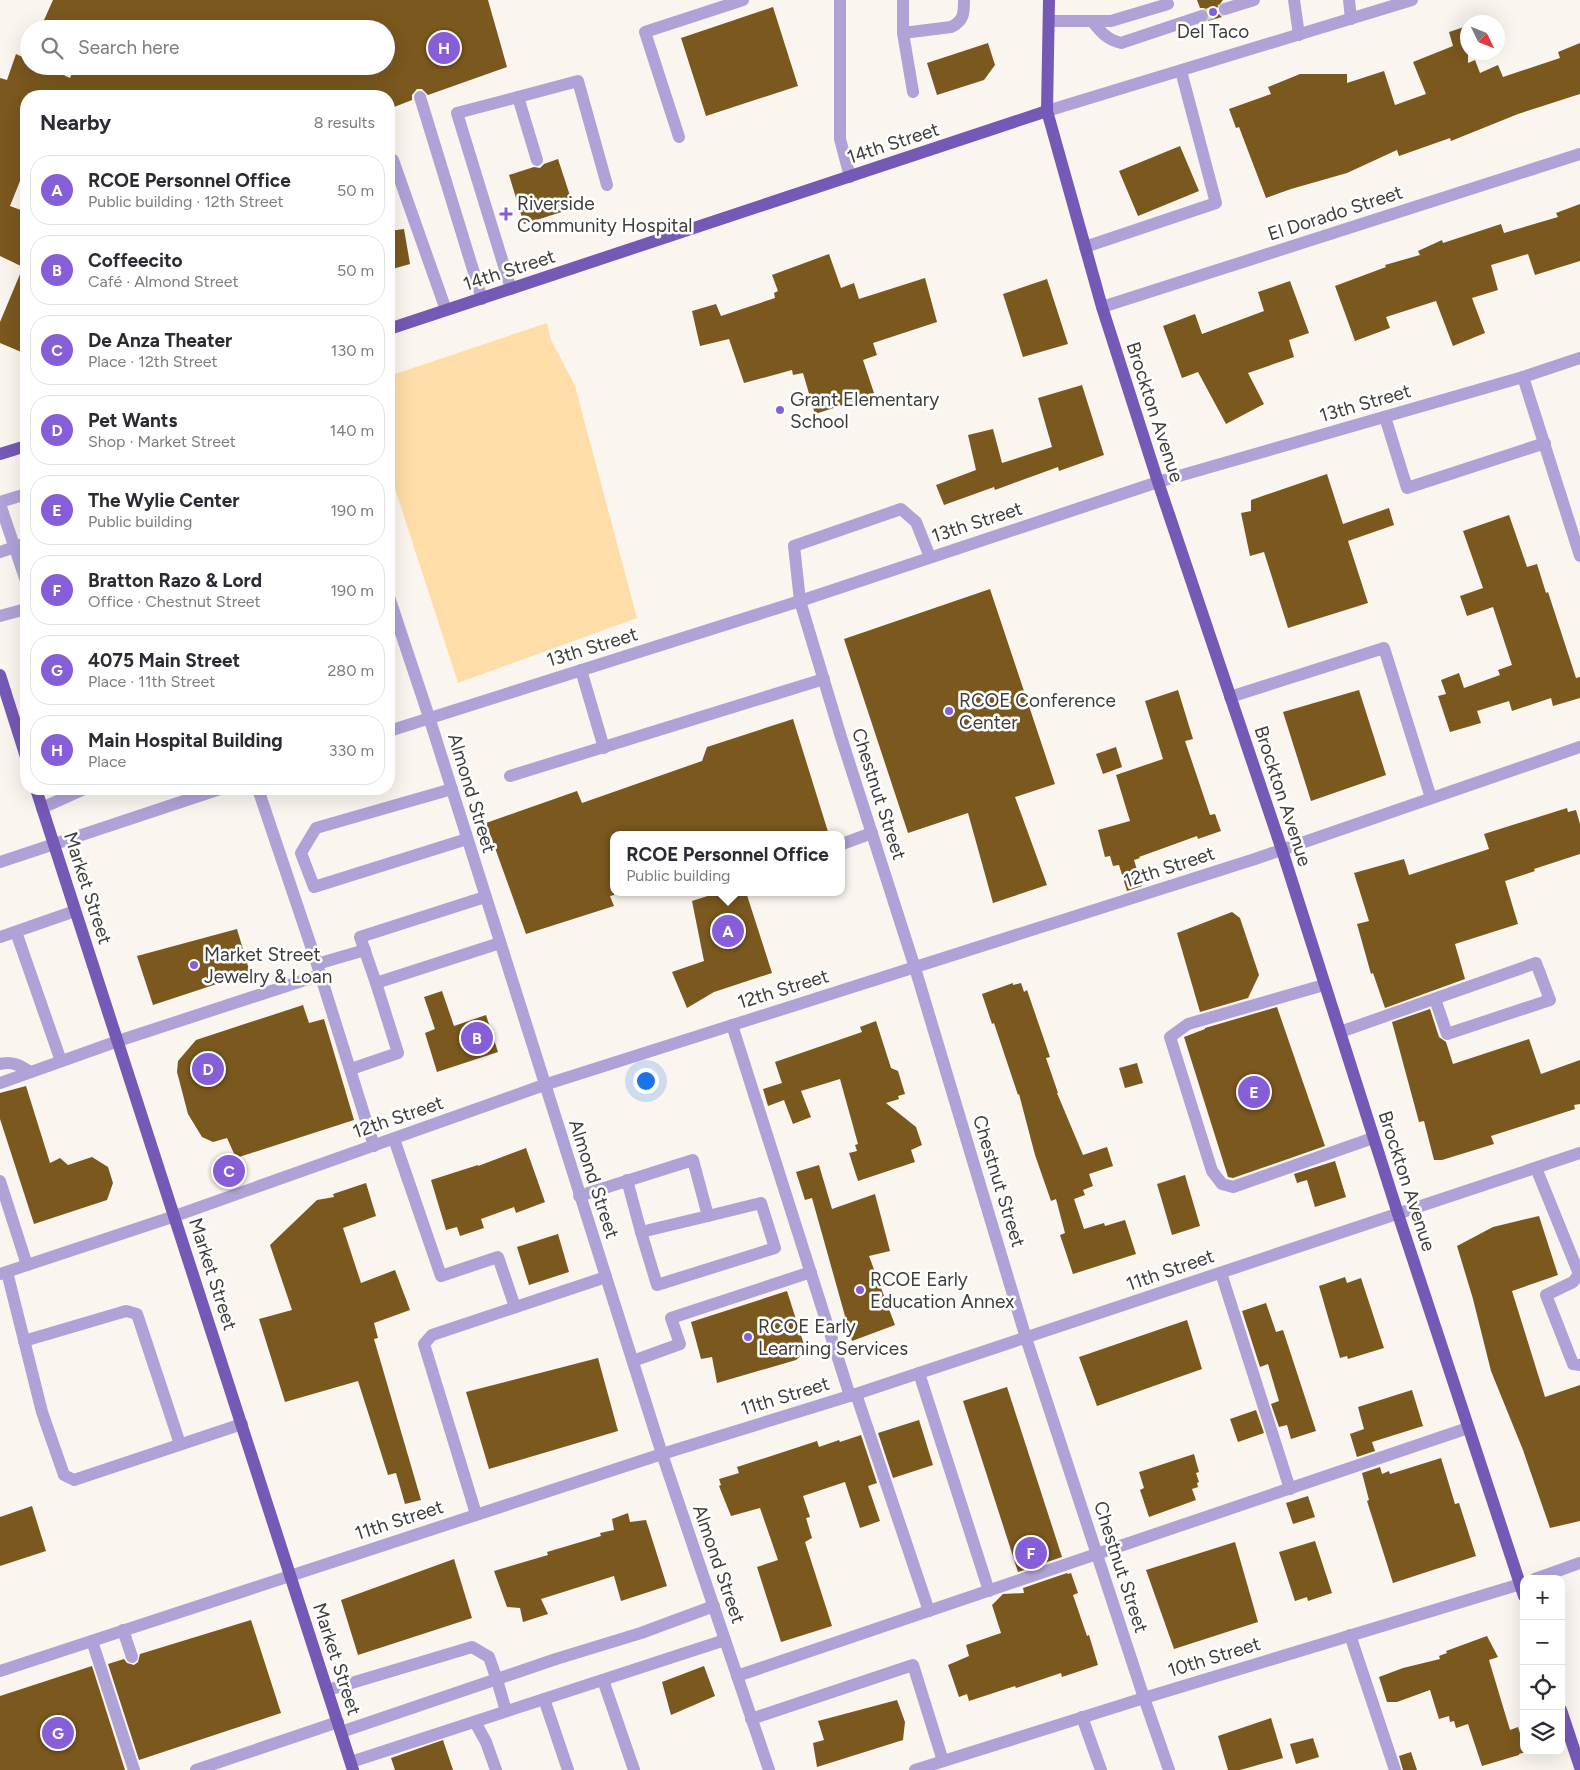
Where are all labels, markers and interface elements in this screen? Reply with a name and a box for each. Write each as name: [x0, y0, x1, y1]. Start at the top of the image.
marker: Del Taco: [1207, 6, 1219, 18]
north arrow: [1460, 15, 1505, 60]
search box: [20, 20, 395, 75]
place label: Del Taco: [1177, 20, 1249, 43]
pin: H: [428, 29, 460, 67]
icon: search: [38, 34, 66, 62]
text: Search here: [78, 36, 180, 59]
text: Nearby: [40, 110, 111, 135]
text: 8 results: [314, 113, 375, 132]
street label: 14th Street: [844, 117, 942, 169]
text: RCOE Personnel Office: [88, 169, 291, 192]
street label: El Dorado Street: [1265, 180, 1405, 246]
text: A: [51, 181, 63, 200]
text: 50 m: [337, 181, 374, 200]
text: Public building · 12th Street: [88, 192, 284, 211]
place label: Riverside Community Hospital: [517, 192, 692, 237]
marker: Riverside Community Hospital: [499, 207, 513, 221]
street label: 14th Street: [460, 244, 558, 296]
text: Coffeecito: [88, 249, 182, 272]
text: B: [52, 261, 62, 280]
text: 50 m: [337, 261, 374, 280]
text: Café · Almond Street: [88, 272, 239, 291]
text: De Anza Theater: [88, 329, 232, 352]
street label: Brockton Avenue: [1121, 339, 1189, 485]
text: C: [51, 341, 63, 360]
text: 130 m: [331, 341, 374, 360]
text: Place · 12th Street: [88, 352, 218, 371]
street label: 13th Street: [1317, 379, 1413, 427]
place label: Grant Elementary School: [790, 388, 939, 433]
marker: Grant Elementary School: [774, 404, 786, 416]
text: Pet Wants: [88, 409, 177, 432]
text: D: [51, 421, 63, 440]
text: 140 m: [330, 421, 374, 440]
text: Shop · Market Street: [88, 432, 236, 451]
text: The Wylie Center: [88, 489, 240, 512]
street label: 13th Street: [929, 497, 1025, 547]
text: E: [52, 501, 62, 520]
text: 190 m: [331, 501, 374, 520]
text: Public building: [88, 512, 192, 531]
text: Bratton Razo & Lord: [88, 569, 262, 592]
text: F: [53, 581, 61, 600]
text: 190 m: [331, 581, 374, 600]
text: Office · Chestnut Street: [88, 592, 261, 611]
street label: 13th Street: [544, 622, 640, 672]
text: 4075 Main Street: [88, 649, 240, 672]
text: G: [51, 661, 63, 680]
text: 280 m: [327, 661, 374, 680]
text: Place · 11th Street: [88, 672, 215, 691]
place label: RCOE Conference Center: [959, 689, 1116, 734]
marker: RCOE Conference Center: [943, 705, 955, 717]
street label: Brockton Avenue: [1249, 723, 1317, 869]
street label: Chestnut Street: [847, 725, 911, 863]
text: Main Hospital Building: [88, 729, 283, 752]
street label: Almond Street: [443, 730, 501, 856]
text: H: [51, 741, 63, 760]
text: 330 m: [329, 741, 374, 760]
text: Place: [88, 752, 126, 771]
street label: Market Street: [59, 829, 117, 947]
popup: [610, 831, 845, 896]
street label: 12th Street: [1121, 842, 1217, 892]
text: RCOE Personnel Office: [626, 843, 829, 866]
text: Public building: [626, 866, 730, 885]
pin: A: [712, 912, 744, 950]
place label: Market Street Jewelry & Loan: [204, 943, 332, 988]
marker: Market Street Jewelry & Loan: [188, 959, 200, 971]
street label: 12th Street: [735, 964, 831, 1014]
pin: B: [461, 1019, 493, 1057]
pin: D: [192, 1050, 224, 1088]
your location: [633, 1068, 659, 1094]
pin: E: [1238, 1073, 1270, 1111]
street label: 12th Street: [350, 1091, 446, 1143]
street label: Brockton Avenue: [1373, 1108, 1441, 1254]
street label: Chestnut Street: [968, 1112, 1030, 1250]
street label: Almond Street: [564, 1117, 624, 1241]
pin: C: [213, 1152, 245, 1190]
street label: Market Street: [184, 1215, 242, 1333]
street label: 11th Street: [1123, 1244, 1217, 1296]
place label: RCOE Early Education Annex: [870, 1268, 1014, 1313]
marker: RCOE Early Education Annex: [854, 1284, 866, 1296]
place label: RCOE Early Learning Services: [758, 1315, 908, 1360]
marker: RCOE Early Learning Services: [742, 1331, 754, 1343]
street label: 11th Street: [738, 1372, 832, 1420]
street label: 11th Street: [352, 1495, 446, 1545]
street label: Chestnut Street: [1089, 1498, 1153, 1636]
street label: Almond Street: [688, 1502, 750, 1626]
pin: F: [1015, 1534, 1047, 1572]
map controls: [1520, 1575, 1565, 1755]
button: +: [1520, 1575, 1565, 1620]
street label: Market Street: [308, 1600, 366, 1718]
button: −: [1520, 1620, 1565, 1665]
street label: 10th Street: [1165, 1632, 1263, 1682]
button: locate: [1520, 1665, 1565, 1710]
button: layers: [1520, 1710, 1565, 1755]
pin: G: [42, 1714, 74, 1752]

